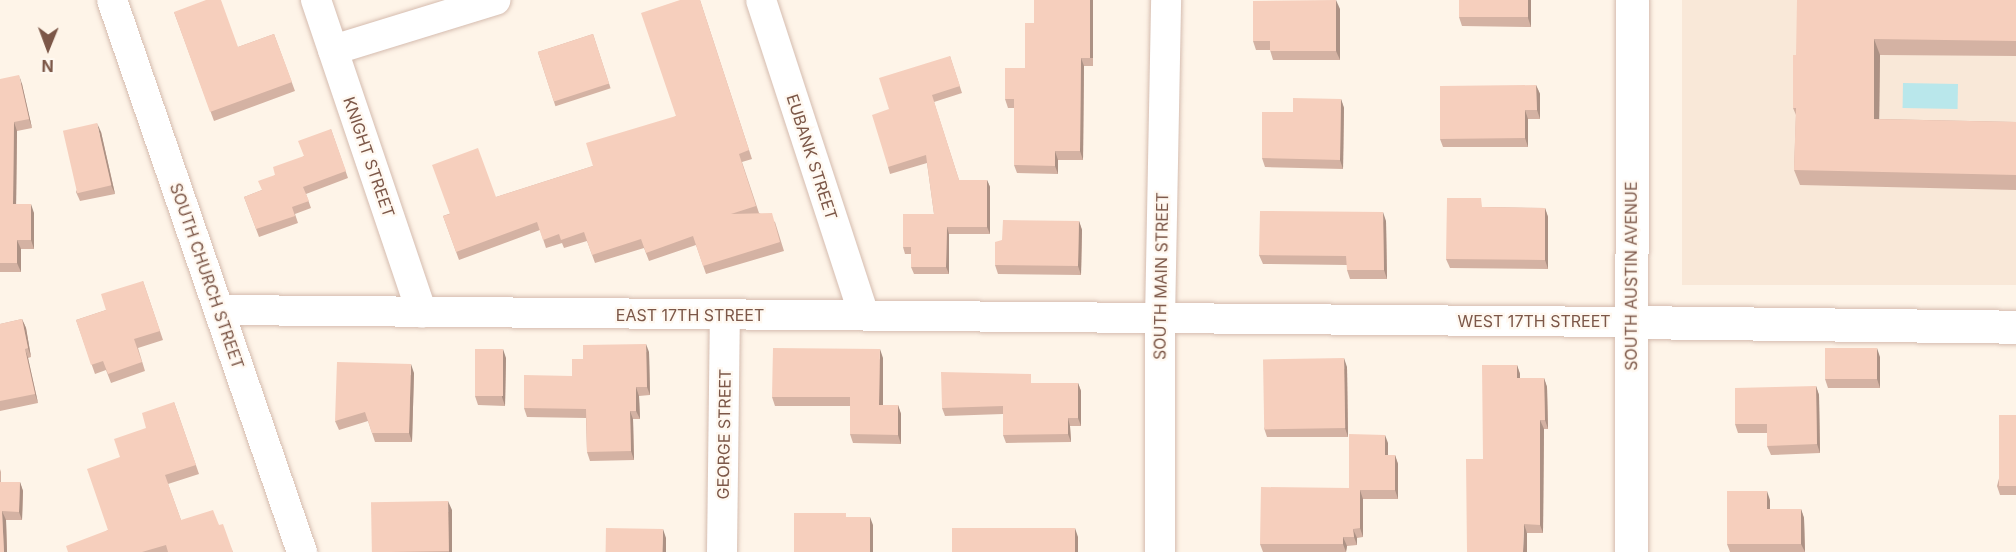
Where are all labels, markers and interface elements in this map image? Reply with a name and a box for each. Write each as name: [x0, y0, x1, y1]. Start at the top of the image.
north arrow: [18, 18, 78, 78]
text: N: [41, 56, 54, 76]
street label: EUBANK STREET: [783, 92, 841, 222]
street label: KNIGHT STREET: [339, 94, 399, 220]
street label: SOUTH CHURCH STREET: [166, 180, 248, 372]
street label: SOUTH AUSTIN AVENUE: [1621, 181, 1641, 371]
street label: SOUTH MAIN STREET: [1150, 192, 1172, 360]
street label: EAST 17TH STREET: [616, 305, 764, 325]
street label: WEST 17TH STREET: [1457, 311, 1611, 331]
street label: GEORGE STREET: [713, 369, 735, 499]

